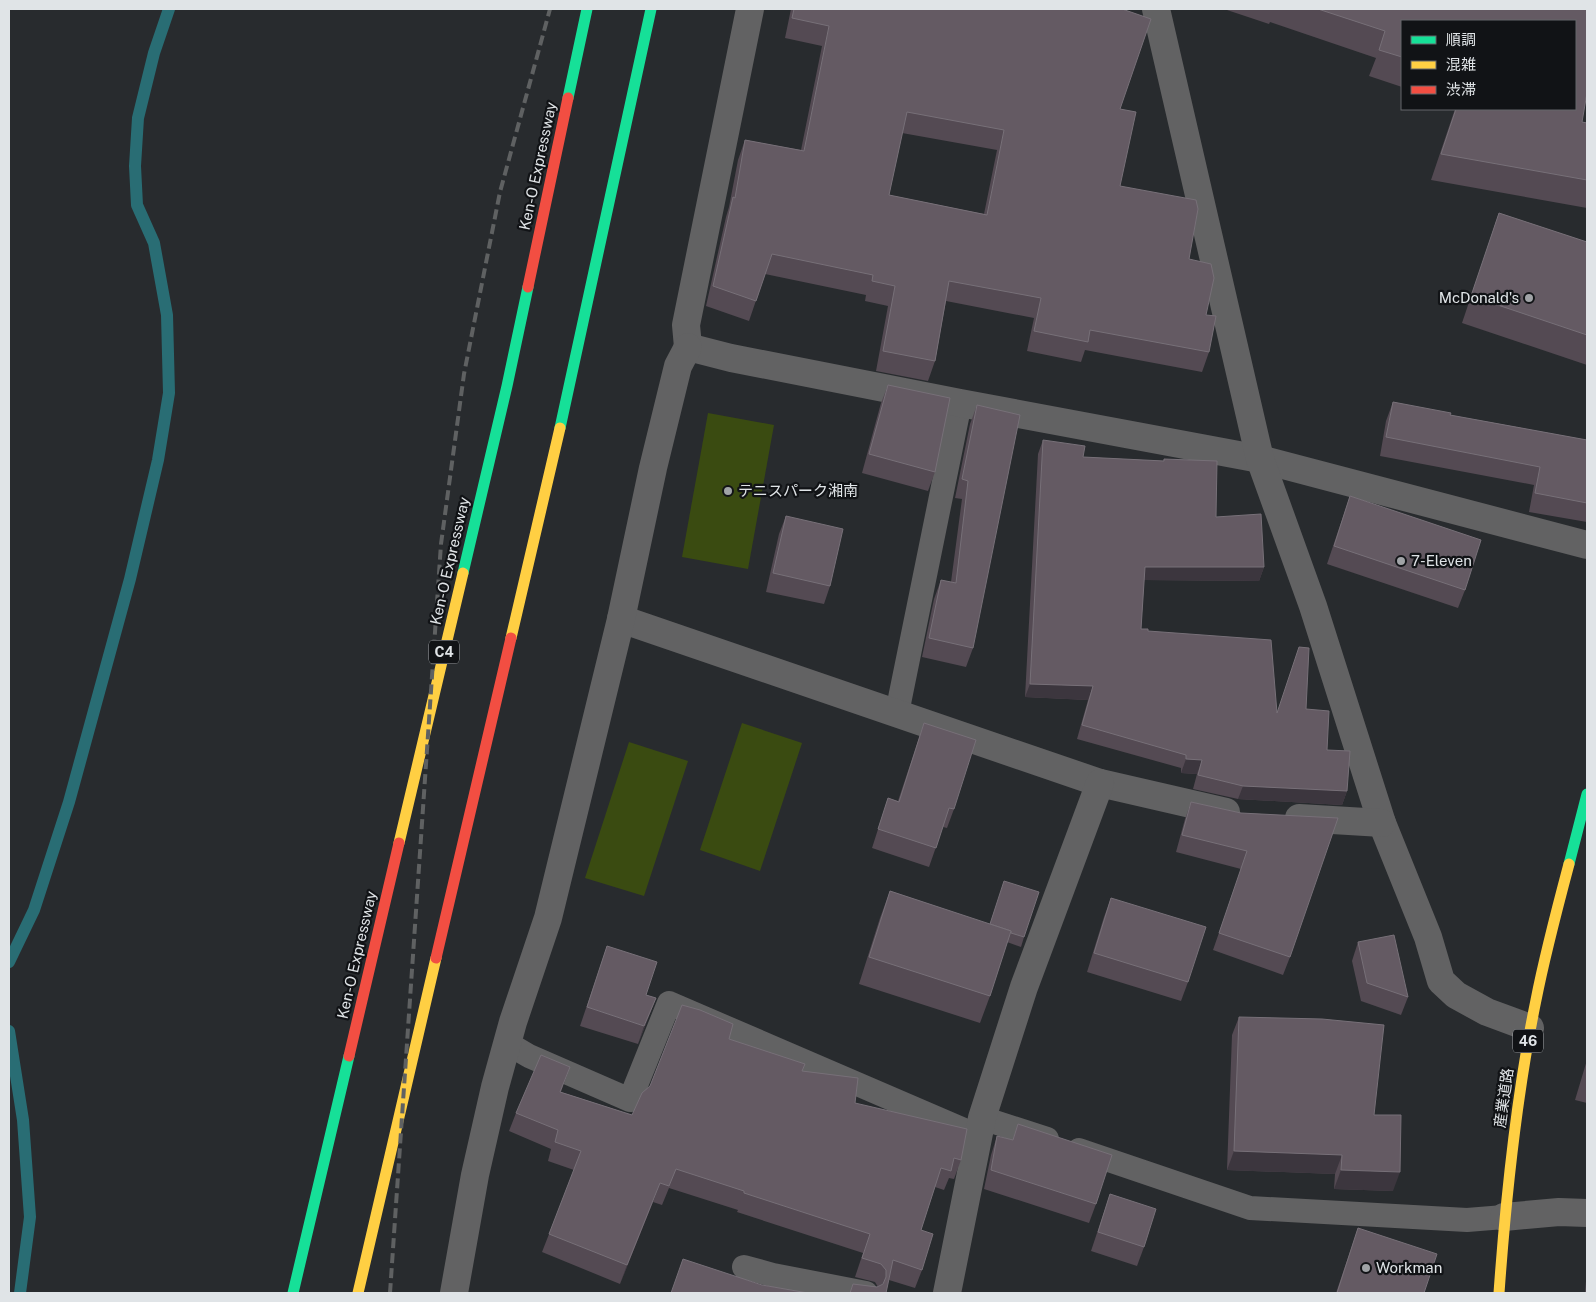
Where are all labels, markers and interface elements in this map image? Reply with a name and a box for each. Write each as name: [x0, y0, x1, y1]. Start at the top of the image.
legend: [1401, 20, 1576, 110]
text: 順調: [1446, 31, 1476, 48]
text: 混雑: [1446, 56, 1476, 73]
text: 渋滞: [1446, 81, 1476, 98]
street label: Ken-O Expressway: [516, 100, 559, 232]
place label: McDonald's: [1439, 289, 1519, 306]
marker: McDonald's: [1523, 292, 1535, 304]
place label: テニスパーク湘南: [738, 482, 858, 499]
marker: テニスパーク湘南: [722, 485, 734, 497]
street label: Ken-O Expressway: [427, 495, 473, 626]
place label: 7-Eleven: [1411, 552, 1472, 569]
marker: 7-Eleven: [1395, 555, 1407, 567]
road number: C4: [429, 640, 459, 664]
street label: Ken-O Expressway: [334, 889, 380, 1020]
road number: 46: [1513, 1030, 1543, 1052]
street label: 産業道路: [1491, 1067, 1516, 1129]
place label: Workman: [1376, 1259, 1442, 1276]
marker: Workman: [1360, 1262, 1372, 1274]

